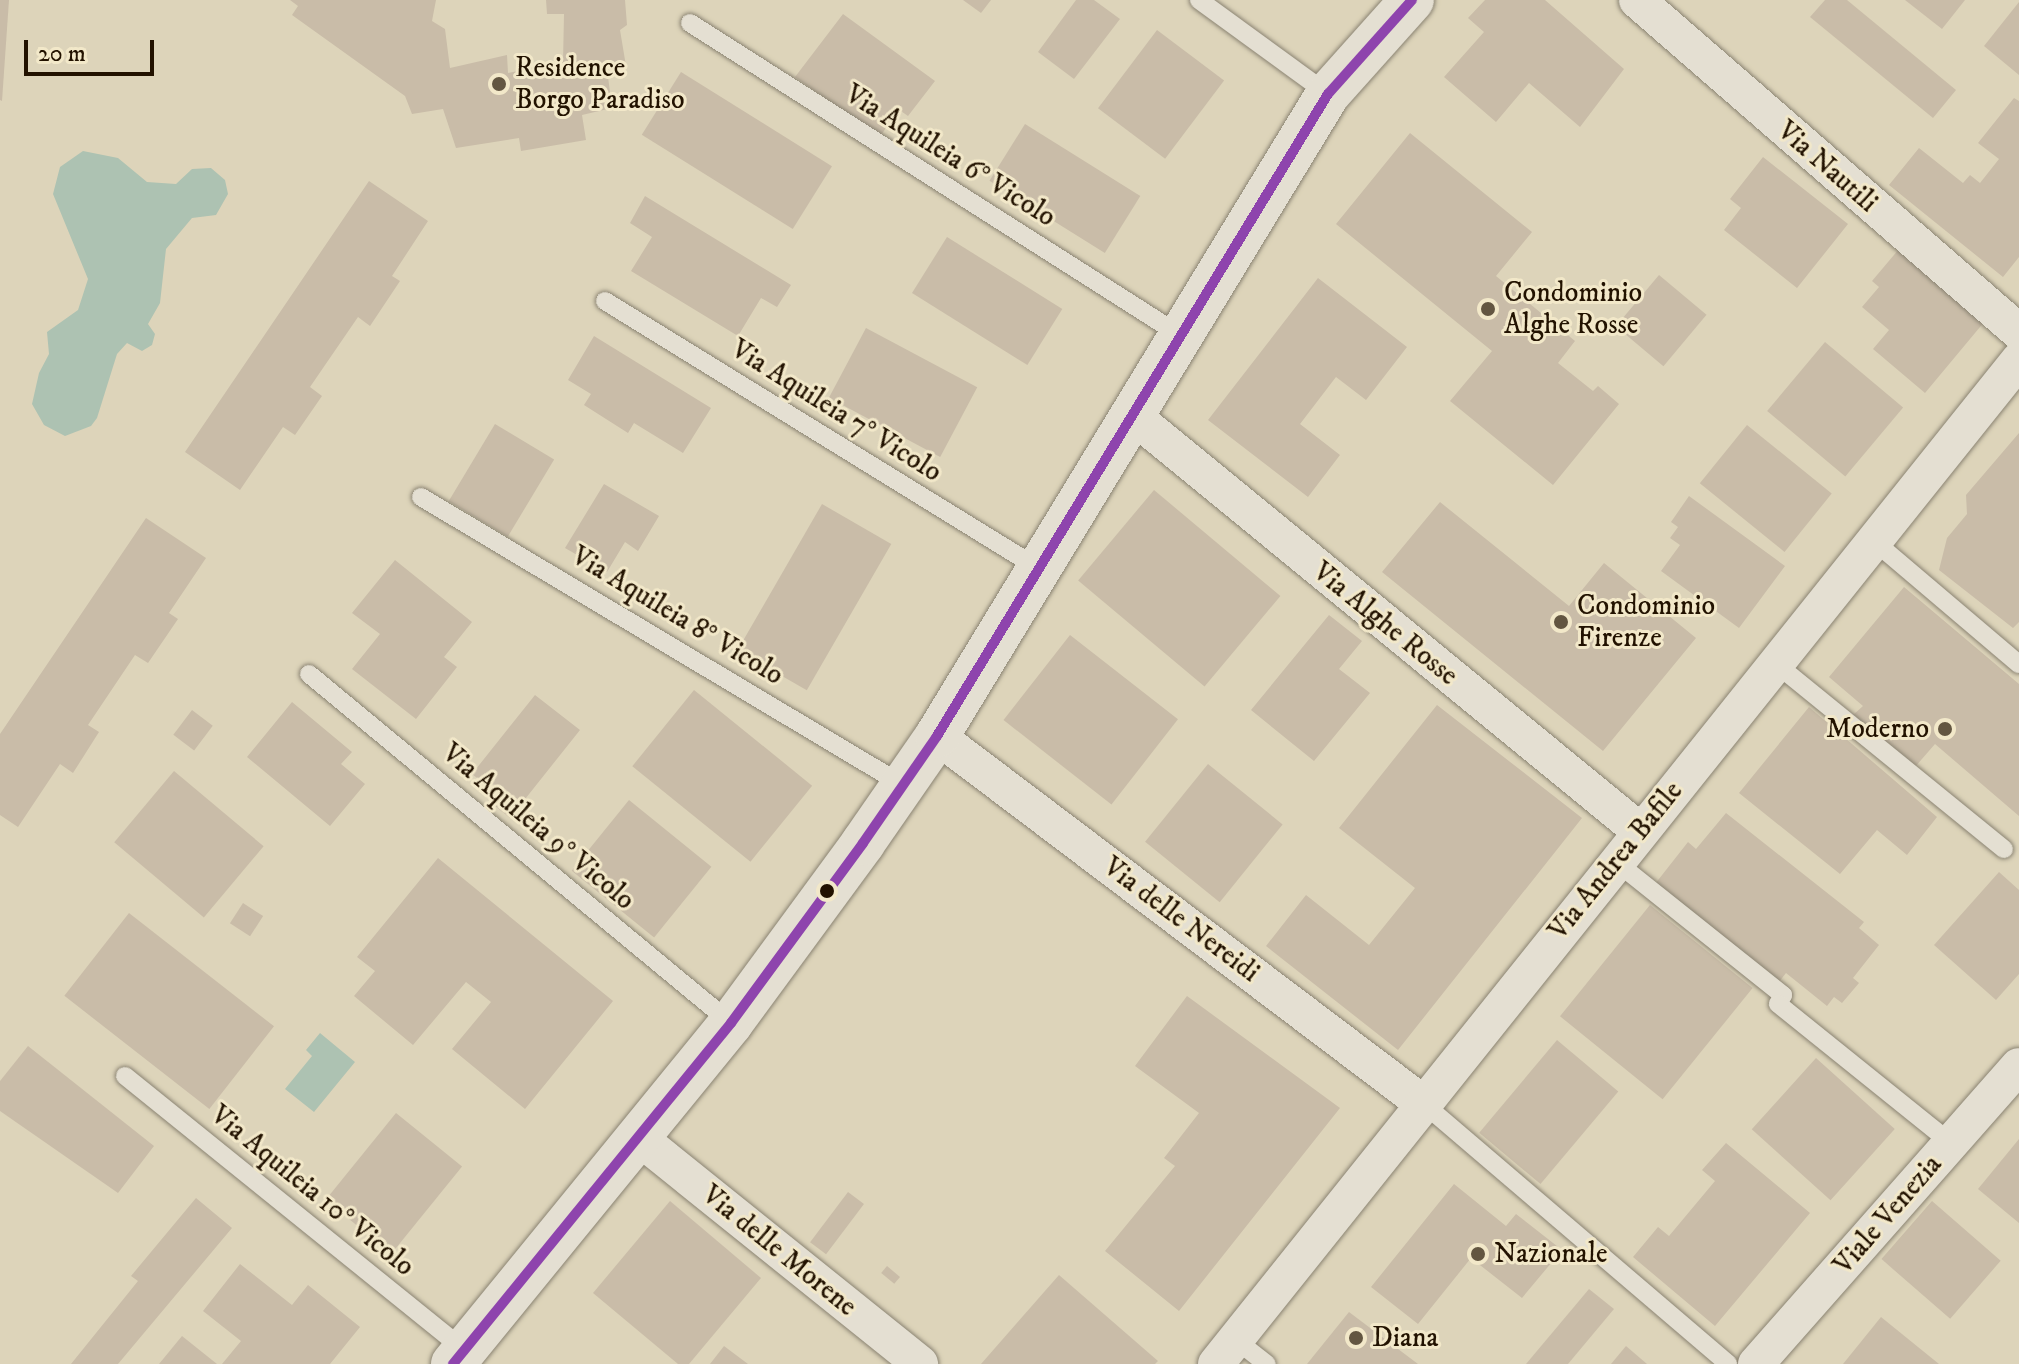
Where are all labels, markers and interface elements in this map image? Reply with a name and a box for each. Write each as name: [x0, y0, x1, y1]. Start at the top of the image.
scale bar: [28, 24, 158, 74]
text: 20 m: [38, 39, 86, 69]
place label: Residence Borgo Paradiso: [515, 51, 685, 117]
marker: Residence Borgo Paradiso: [490, 75, 508, 93]
street label: Via Aquileia 6° Vicolo: [839, 78, 1061, 234]
street label: Via Nautili: [1770, 114, 1884, 220]
place label: Condominio Alghe Rosse: [1504, 276, 1642, 342]
marker: Condominio Alghe Rosse: [1479, 300, 1497, 318]
street label: Via Aquileia 7° Vicolo: [724, 333, 948, 489]
street label: Via Aquileia 8° Vicolo: [565, 539, 789, 693]
street label: Via Alghe Rosse: [1306, 555, 1464, 693]
place label: Condominio Firenze: [1577, 589, 1715, 655]
marker: Condominio Firenze: [1552, 613, 1570, 631]
place label: Moderno: [1826, 712, 1929, 746]
marker: Moderno: [1936, 720, 1954, 738]
street label: Via Aquileia 9° Vicolo: [435, 737, 641, 917]
street label: Via Andrea Bafile: [1542, 775, 1690, 947]
street label: Via delle Nereidi: [1096, 850, 1266, 990]
unlabelled marker: [819, 883, 835, 899]
street label: Via Aquileia 10° Vicolo: [203, 1098, 421, 1284]
street label: Viale Venezia: [1827, 1148, 1949, 1282]
street label: Via delle Morene: [695, 1178, 863, 1324]
place label: Nazionale: [1494, 1237, 1608, 1271]
marker: Nazionale: [1469, 1245, 1487, 1263]
place label: Diana: [1372, 1321, 1438, 1355]
marker: Diana: [1347, 1329, 1365, 1347]

